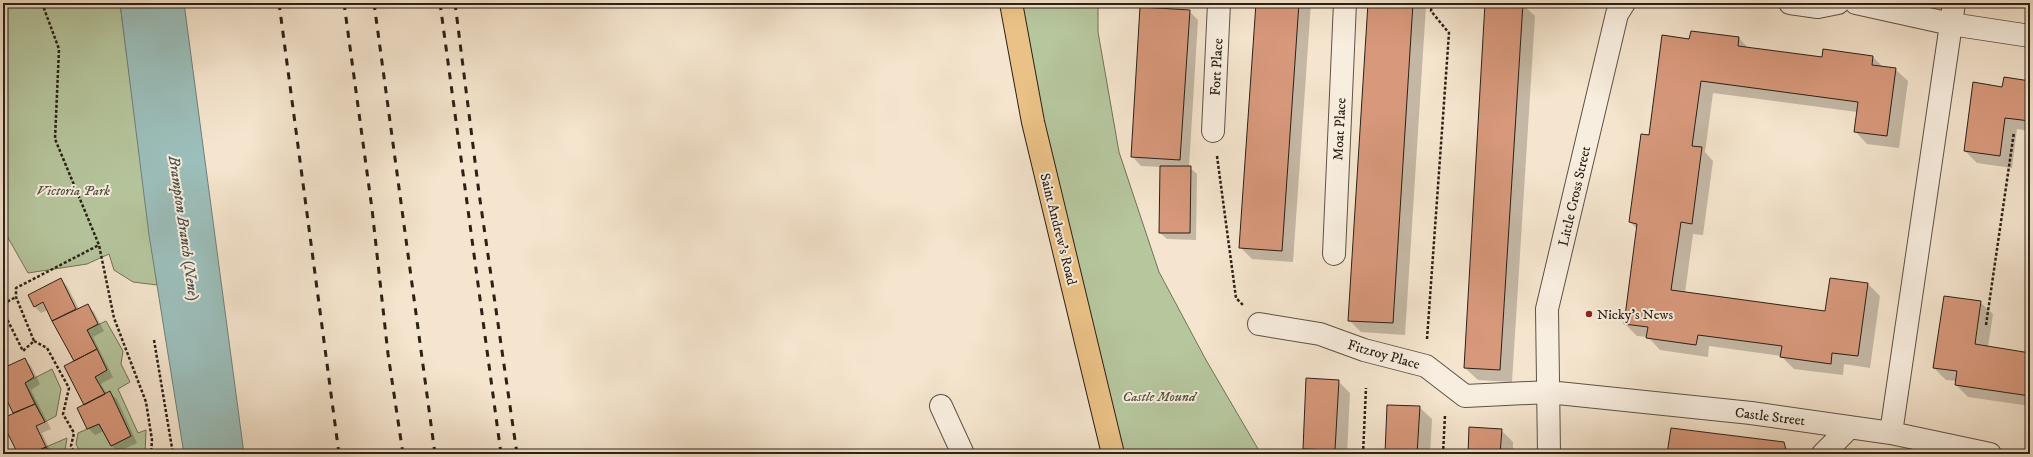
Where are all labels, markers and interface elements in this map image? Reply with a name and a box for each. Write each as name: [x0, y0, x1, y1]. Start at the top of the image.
street label: Fort Place: [1207, 38, 1228, 96]
street label: Moat Place: [1329, 97, 1351, 161]
street label: Little Cross Street: [1555, 144, 1595, 248]
water label: Brampton Branch (Nene): [164, 154, 203, 302]
street label: Saint Andrew's Road: [1035, 171, 1081, 287]
park label: Victoria Park: [36, 182, 110, 200]
place label: Nicky's News: [1597, 306, 1674, 324]
marker: Nicky's News: [1584, 309, 1594, 319]
street label: Fitzroy Place: [1345, 336, 1422, 374]
park label: Castle Mound: [1122, 388, 1198, 406]
street label: Castle Street: [1734, 404, 1806, 430]

